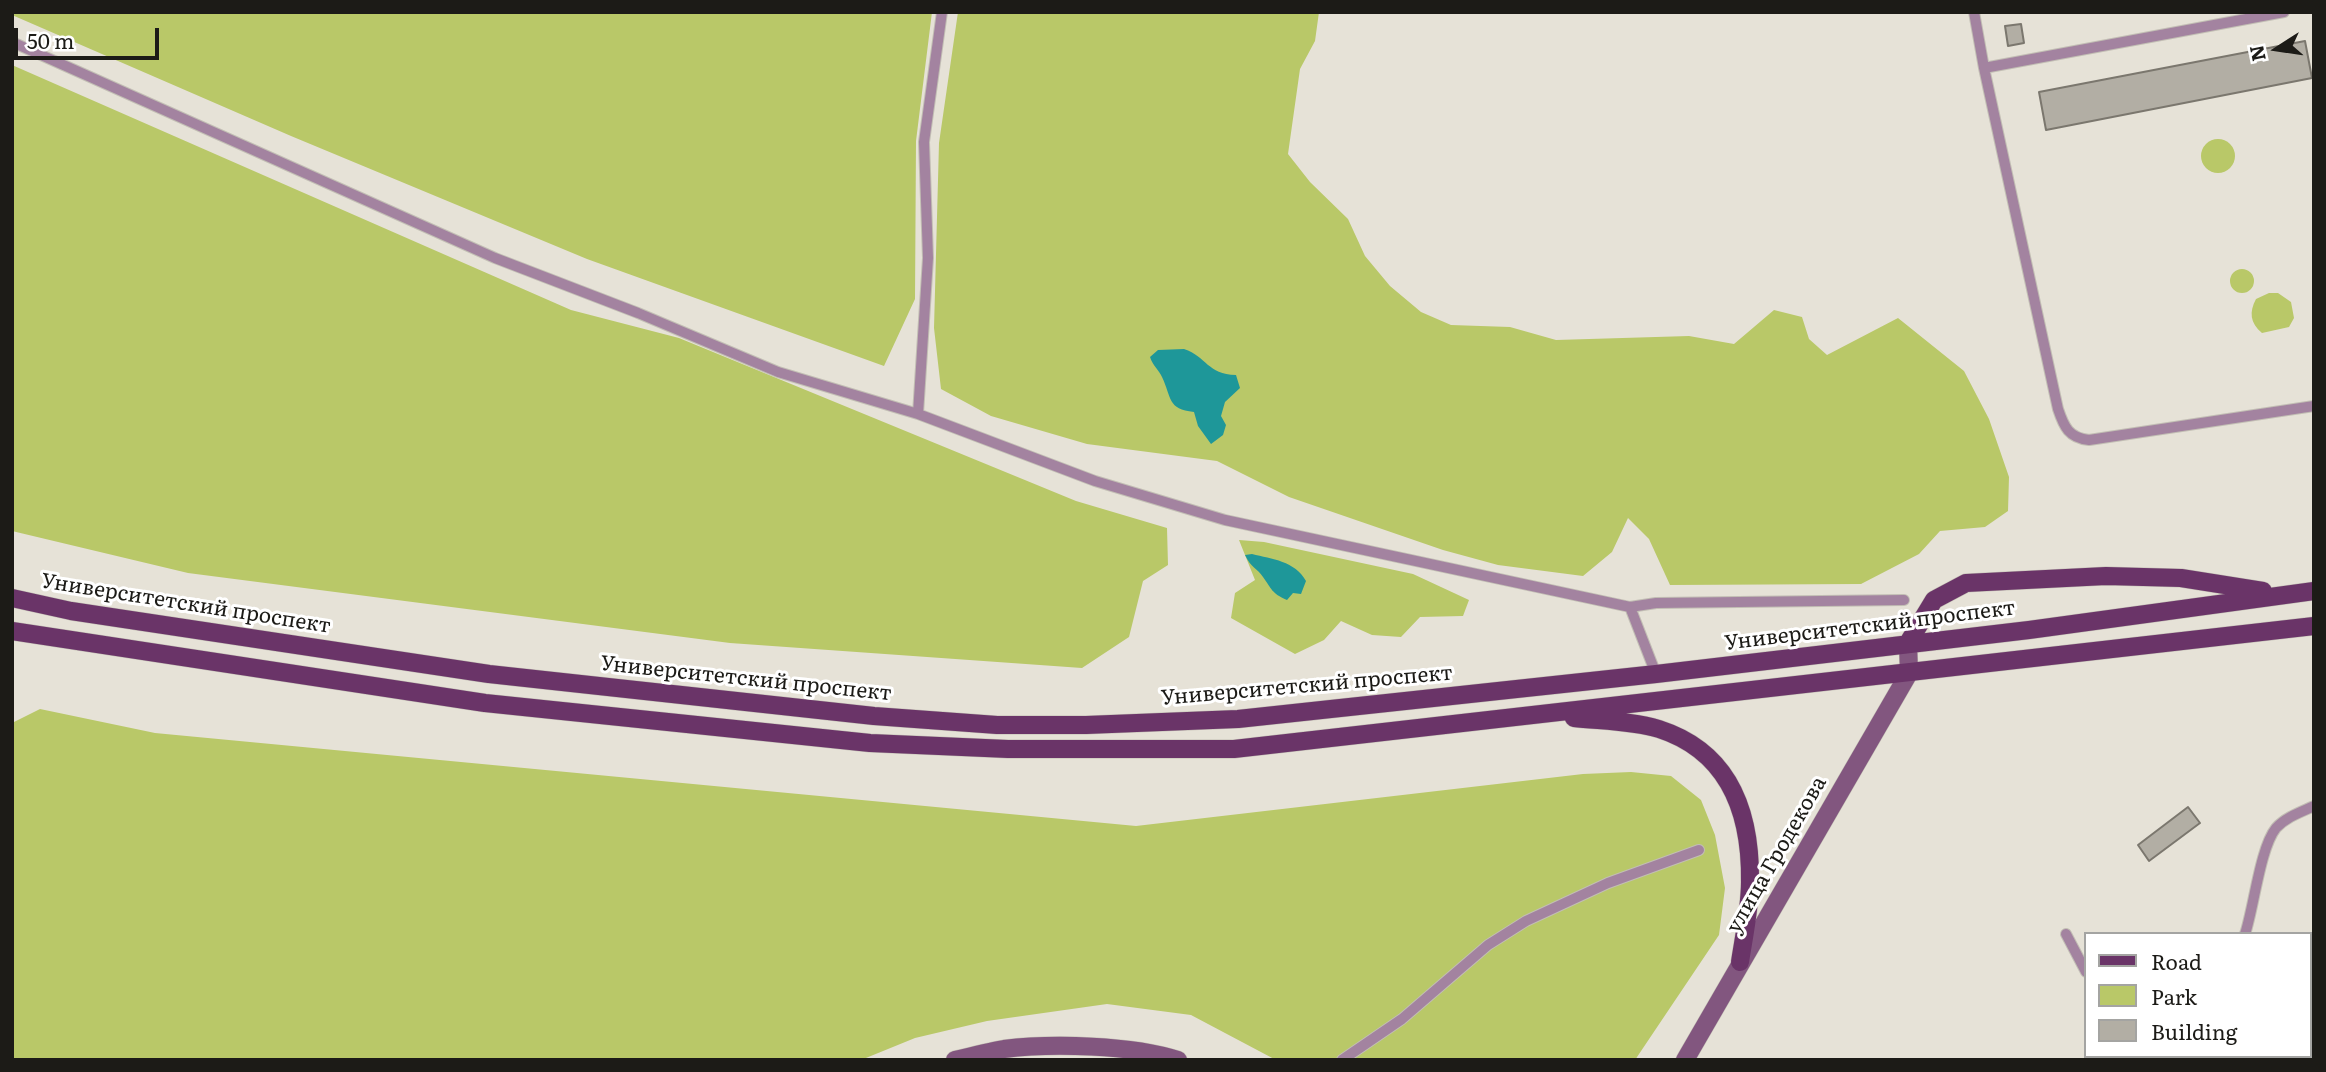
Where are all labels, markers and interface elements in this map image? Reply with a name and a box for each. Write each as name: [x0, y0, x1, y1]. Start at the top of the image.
scale bar: [18, 14, 163, 58]
north arrow: [2242, 14, 2312, 84]
text: 50 m: [27, 24, 74, 55]
text: N: [2241, 43, 2272, 64]
street label: Университетский проспект: [40, 569, 332, 639]
street label: Университетский проспект: [1723, 596, 2017, 656]
street label: Университетский проспект: [599, 651, 893, 707]
street label: Университетский проспект: [1160, 661, 1454, 711]
street label: улица Гродекова: [1722, 772, 1832, 938]
legend: [2084, 932, 2312, 1058]
text: Road: [2151, 945, 2202, 976]
text: Park: [2151, 980, 2197, 1011]
text: Building: [2151, 1015, 2237, 1046]

